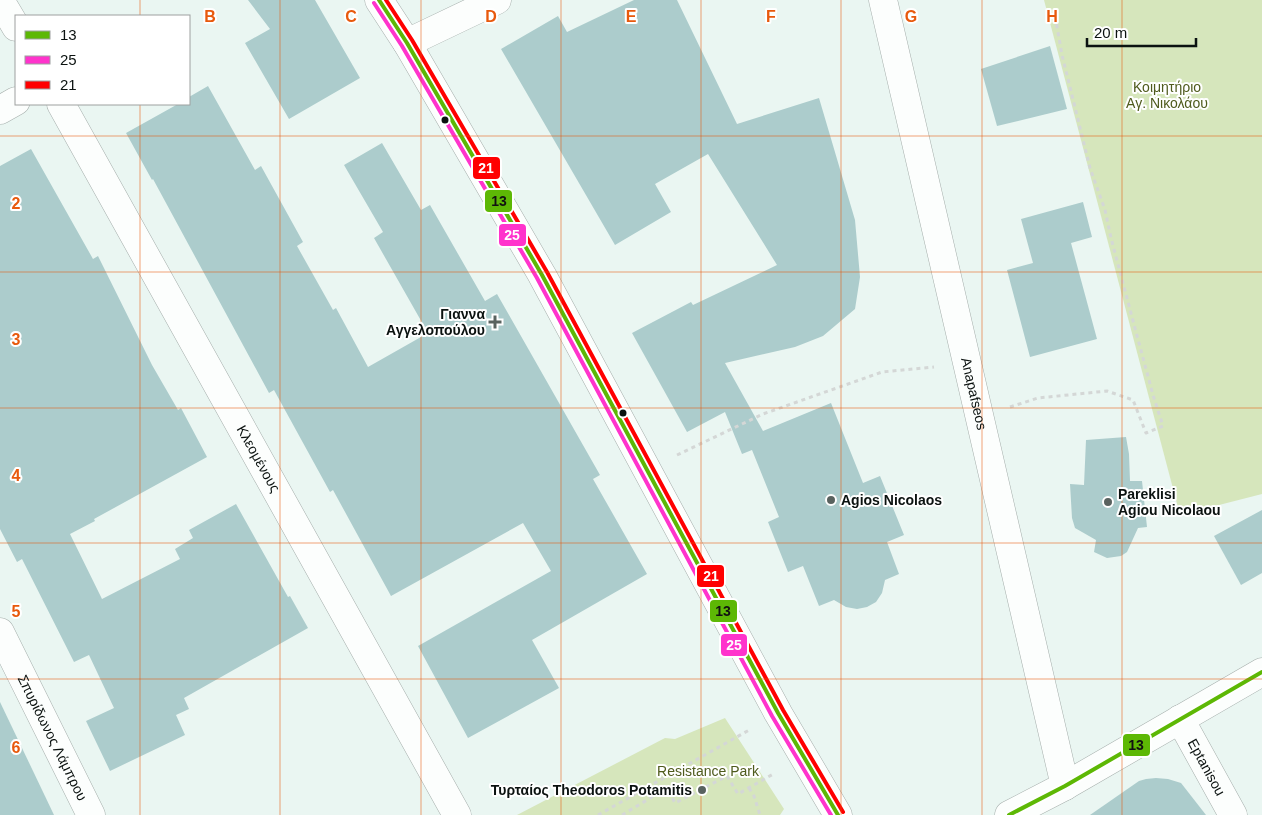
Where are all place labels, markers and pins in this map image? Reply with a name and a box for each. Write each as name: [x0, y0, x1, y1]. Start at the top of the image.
unlabelled marker: [440, 115, 450, 125]
place label: Γιαννα Αγγελοπούλου: [386, 306, 485, 338]
marker: Γιαννα Αγγελοπούλου: [489, 316, 501, 328]
unlabelled marker: [618, 408, 628, 418]
place label: Pareklisi Agiou Nicolaou: [1118, 486, 1221, 518]
place label: Agios Nicolaos: [841, 492, 942, 508]
marker: Agios Nicolaos: [825, 494, 837, 506]
marker: Pareklisi Agiou Nicolaou: [1102, 496, 1114, 508]
place label: Τυρταίος Theodoros Potamitis: [491, 782, 692, 798]
marker: Τυρταίος Theodoros Potamitis: [696, 784, 708, 796]

